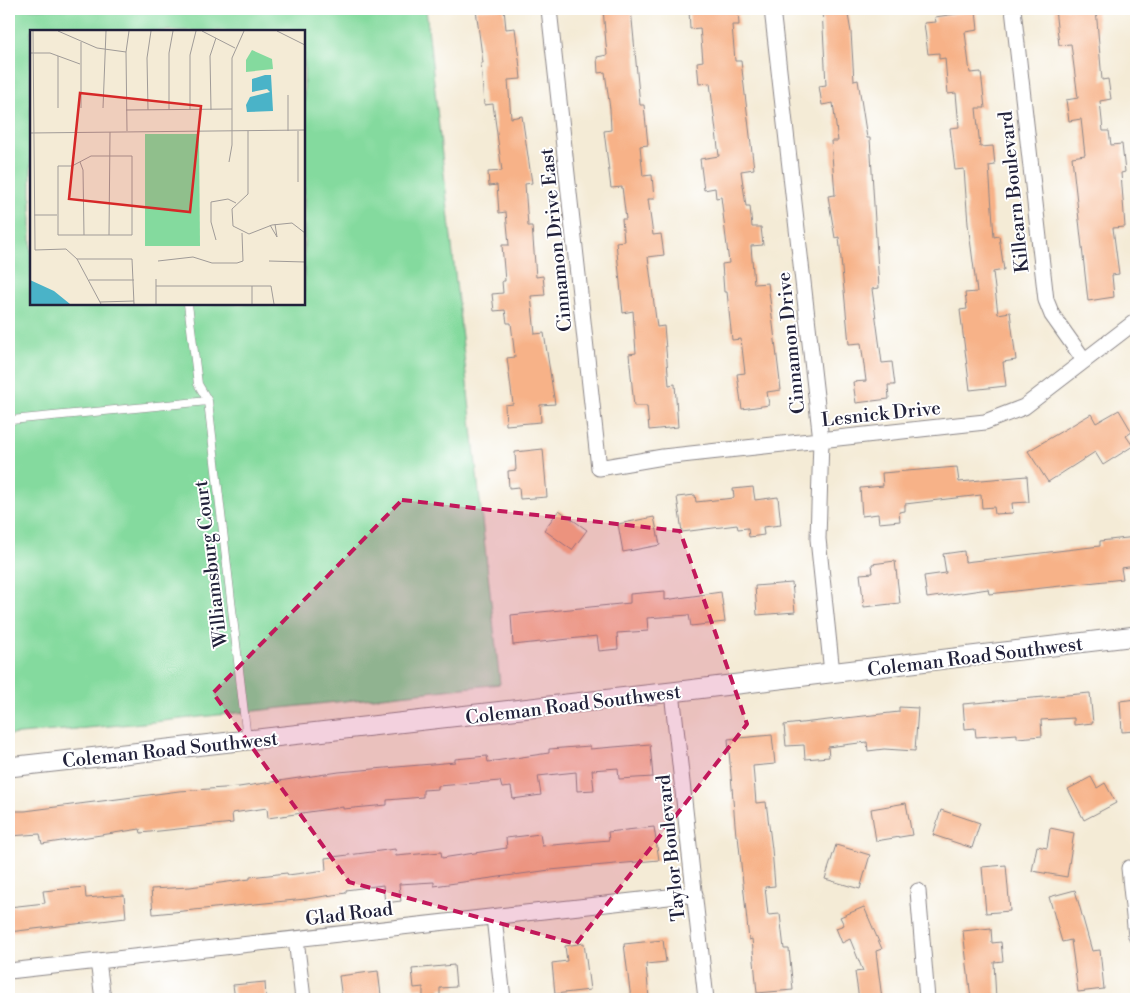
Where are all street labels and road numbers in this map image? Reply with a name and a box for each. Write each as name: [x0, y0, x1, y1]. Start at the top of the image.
street label: Killearn Boulevard: [994, 110, 1034, 274]
street label: Cinnamon Drive East: [534, 147, 578, 333]
street label: Cinnamon Drive: [772, 271, 810, 415]
street label: Lesnick Drive: [820, 396, 942, 432]
street label: Williamsburg Court: [189, 479, 233, 650]
street label: Coleman Road Southwest: [866, 632, 1084, 682]
street label: Coleman Road Southwest: [464, 680, 682, 730]
street label: Coleman Road Southwest: [61, 727, 279, 773]
street label: Taylor Boulevard: [651, 773, 691, 922]
street label: Glad Road: [304, 897, 394, 931]

